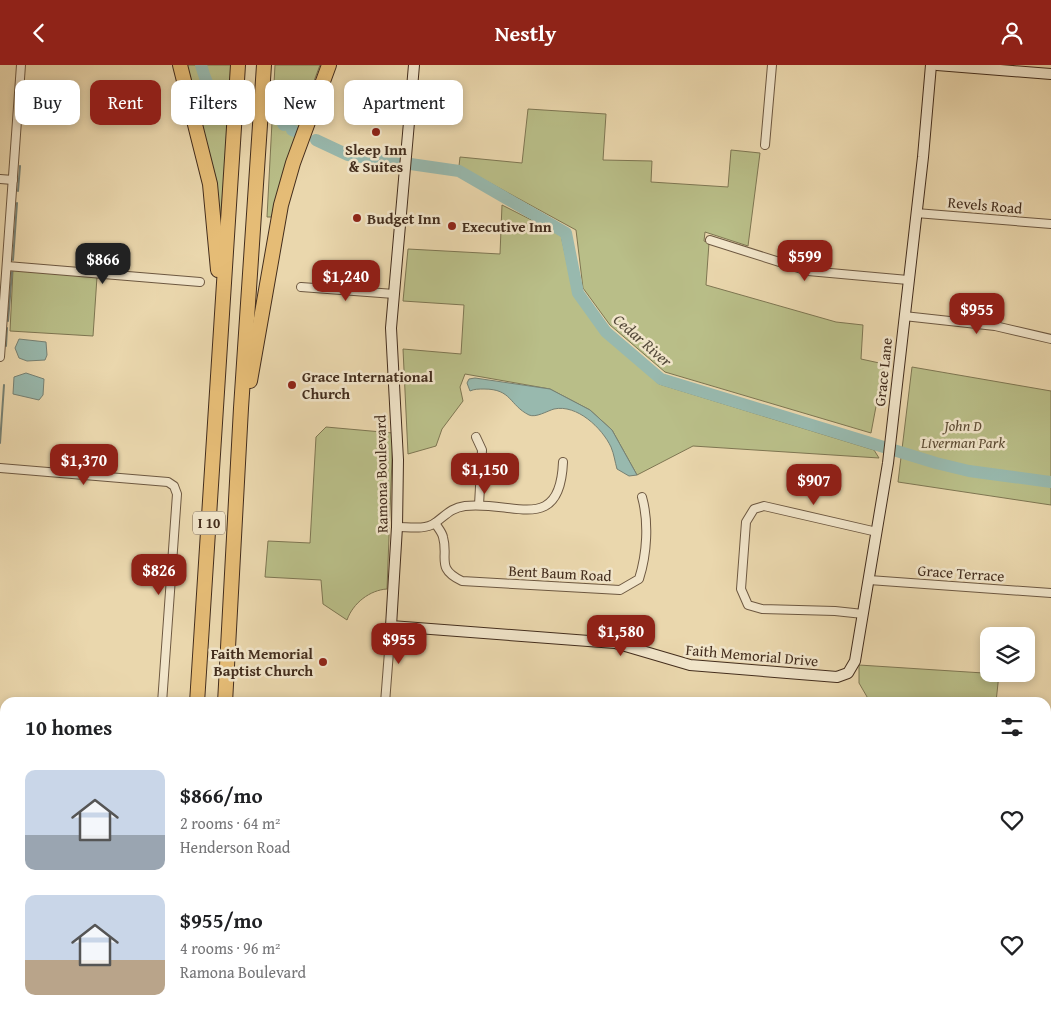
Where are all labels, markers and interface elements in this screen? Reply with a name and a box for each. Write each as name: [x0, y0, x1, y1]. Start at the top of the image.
text: Nestly: [495, 17, 556, 49]
icon: back: [25, 19, 53, 47]
icon: person: [998, 19, 1026, 47]
chip: Buy: [15, 80, 80, 125]
chip: Rent: [90, 80, 161, 125]
chip: Filters: [171, 80, 255, 125]
chip: New: [265, 80, 334, 125]
chip: Apartment: [344, 80, 463, 125]
marker: Sleep Inn & Suites: [370, 126, 382, 138]
place label: Sleep Inn & Suites: [345, 139, 407, 177]
street label: Revels Road: [947, 191, 1023, 219]
place label: Budget Inn: [367, 208, 441, 229]
marker: Budget Inn: [351, 212, 363, 224]
place label: Executive Inn: [462, 216, 552, 237]
marker: Executive Inn: [446, 220, 458, 232]
pin: $599: [775, 239, 835, 282]
pin: $866: [73, 243, 133, 285]
text: $599: [788, 244, 822, 268]
text: $866: [86, 247, 120, 271]
pin: $1,240: [305, 259, 387, 302]
text: $1,240: [323, 264, 369, 288]
pin: $955: [947, 293, 1007, 335]
text: $955: [960, 297, 994, 321]
water label: Cedar River: [608, 308, 678, 373]
street label: Grace Lane: [869, 337, 897, 407]
place label: Grace International Church: [302, 366, 433, 404]
marker: Grace International Church: [286, 379, 298, 391]
street label: Ramona Boulevard: [369, 415, 393, 533]
park label: John D Liverman Park: [920, 415, 1005, 453]
pin: $1,370: [43, 443, 125, 486]
text: $1,370: [61, 448, 107, 472]
pin: $1,150: [444, 453, 526, 495]
text: $1,150: [462, 457, 508, 481]
pin: $907: [784, 463, 844, 506]
text: $907: [797, 468, 831, 492]
road number: I 10: [193, 511, 225, 534]
pin: $826: [129, 553, 189, 596]
text: $826: [142, 558, 176, 582]
street label: Grace Terrace: [917, 559, 1005, 587]
street label: Bent Baum Road: [508, 560, 612, 586]
pin: $1,580: [580, 615, 662, 657]
text: $1,580: [598, 619, 644, 643]
pin: $955: [369, 623, 429, 665]
text: $955: [382, 627, 416, 651]
map controls: [980, 627, 1035, 682]
button: layers: [980, 627, 1035, 682]
street label: Faith Memorial Drive: [685, 639, 819, 671]
place label: Faith Memorial Baptist Church: [211, 643, 313, 681]
marker: Faith Memorial Baptist Church: [317, 656, 329, 668]
text: 10 homes: [25, 712, 112, 743]
icon: filters: [998, 713, 1026, 741]
text: $866/mo: [180, 780, 263, 811]
icon: home: [65, 790, 125, 850]
icon: heart: [998, 806, 1026, 834]
text: 2 rooms · 64 m²: [180, 811, 280, 835]
text: Henderson Road: [180, 835, 290, 859]
text: $955/mo: [180, 905, 263, 936]
icon: home: [65, 915, 125, 975]
icon: heart: [998, 931, 1026, 959]
text: 4 rooms · 96 m²: [180, 936, 280, 960]
text: Ramona Boulevard: [180, 960, 306, 984]

